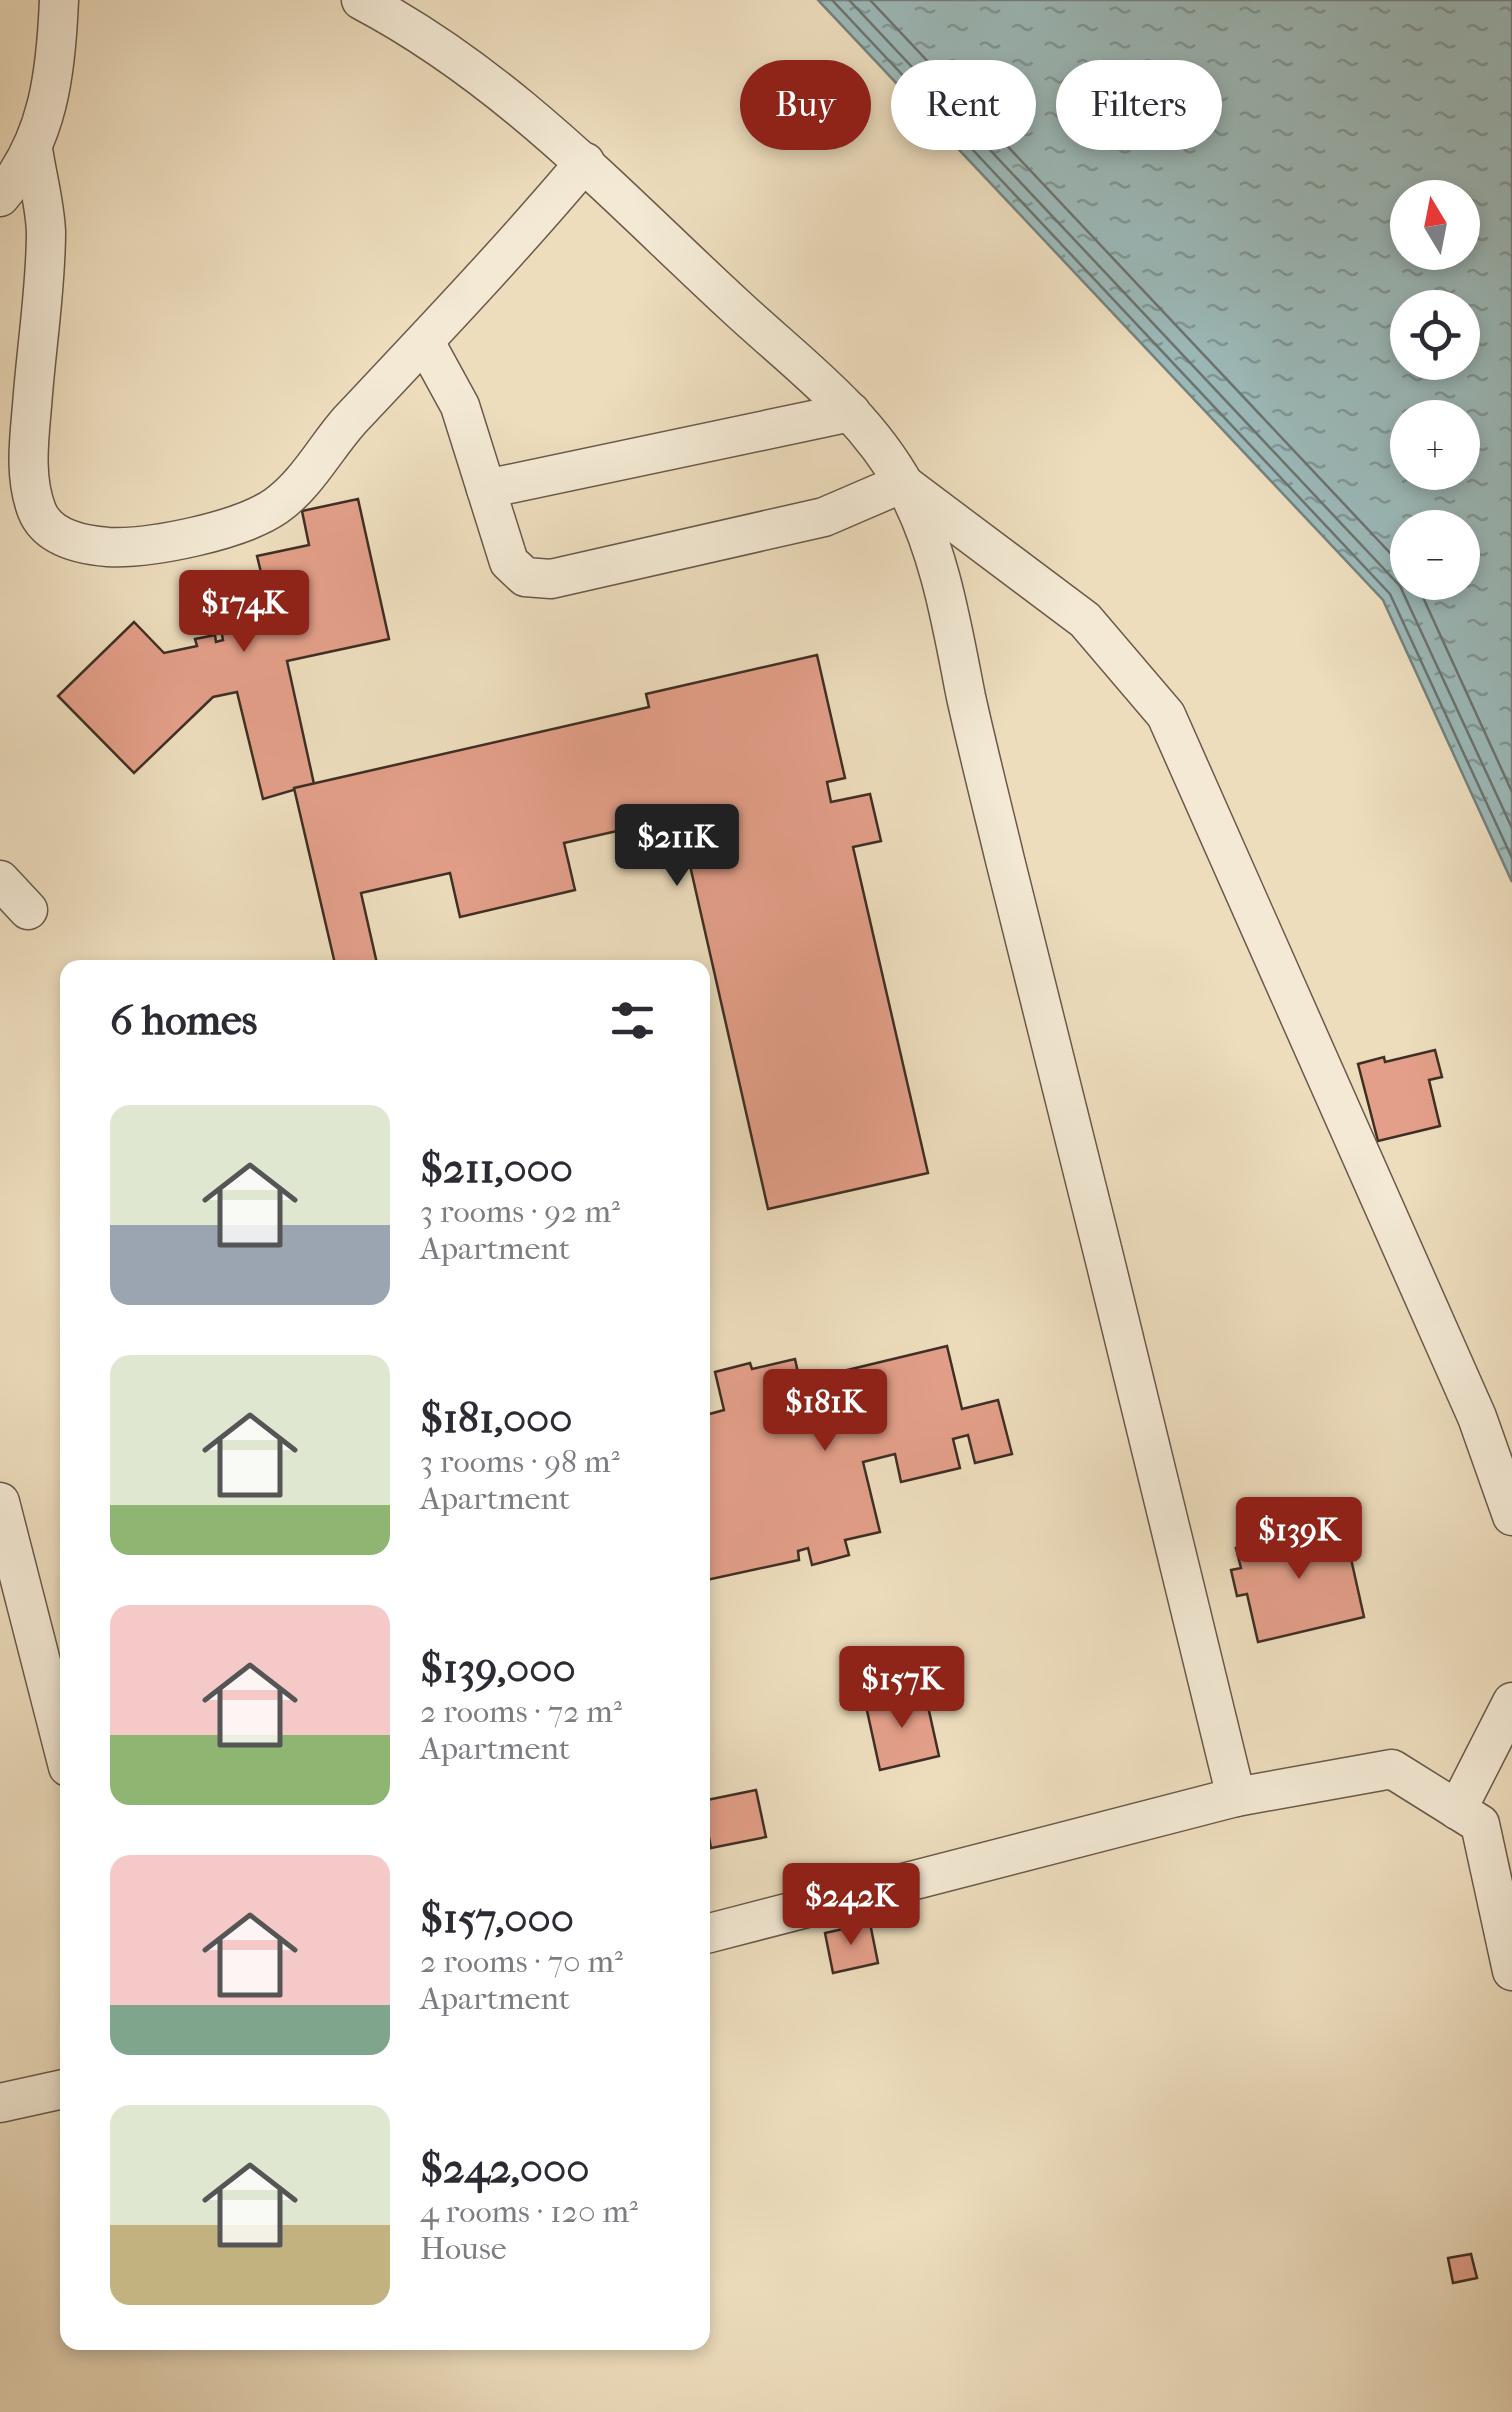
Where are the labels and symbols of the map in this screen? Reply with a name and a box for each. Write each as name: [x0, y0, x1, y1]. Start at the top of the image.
north arrow: [1390, 180, 1480, 270]
pin: $174K: [174, 570, 314, 655]
pin: $211K: [607, 804, 747, 889]
pin: $181K: [755, 1369, 895, 1454]
pin: $139K: [1229, 1497, 1369, 1582]
pin: $157K: [832, 1646, 972, 1731]
pin: $242K: [781, 1863, 921, 1948]

